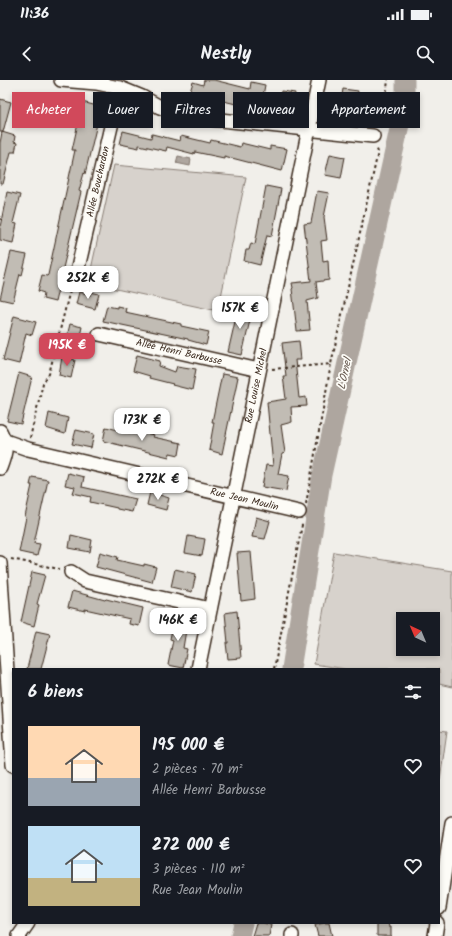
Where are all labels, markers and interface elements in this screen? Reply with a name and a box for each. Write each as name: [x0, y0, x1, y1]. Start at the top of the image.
text: 11:36: [20, 2, 49, 26]
text: Nestly: [201, 40, 251, 69]
icon: back: [16, 43, 38, 65]
icon: search: [414, 43, 436, 65]
chip: Acheter: [12, 92, 85, 128]
chip: Louer: [93, 92, 153, 128]
chip: Filtres: [161, 92, 225, 128]
chip: Nouveau: [233, 92, 309, 128]
chip: Appartement: [317, 92, 420, 128]
street label: Allée Bouchardon: [82, 145, 114, 219]
pin: 252K €: [55, 266, 121, 300]
text: 252K €: [67, 268, 109, 289]
pin: 157K €: [207, 296, 273, 330]
text: 157K €: [221, 298, 259, 319]
pin: 195K €: [34, 333, 100, 367]
text: 195K €: [48, 335, 86, 356]
street label: Allée Henri Barbusse: [134, 335, 224, 370]
street label: Rue Louise Michel: [241, 346, 272, 425]
water label: L'Ornel: [333, 354, 358, 391]
pin: 173K €: [109, 408, 175, 442]
text: 173K €: [123, 410, 161, 431]
pin: 272K €: [125, 467, 191, 501]
text: 272K €: [137, 469, 179, 490]
street label: Rue Jean Moulin: [209, 484, 280, 515]
pin: 146K €: [145, 608, 211, 642]
text: 146K €: [158, 610, 198, 631]
north arrow: [396, 612, 440, 656]
map controls: [396, 612, 440, 656]
text: 6 biens: [28, 679, 83, 706]
icon: filters: [402, 681, 424, 703]
text: 195 000 €: [152, 732, 224, 759]
icon: home: [60, 742, 108, 790]
icon: heart: [402, 755, 424, 777]
text: 2 pièces · 70 m²: [152, 759, 243, 780]
text: Allée Henri Barbusse: [152, 780, 266, 801]
text: 272 000 €: [152, 832, 230, 859]
icon: home: [60, 842, 108, 890]
icon: heart: [402, 855, 424, 877]
text: 3 pièces · 110 m²: [152, 859, 245, 880]
text: Rue Jean Moulin: [152, 880, 243, 901]

